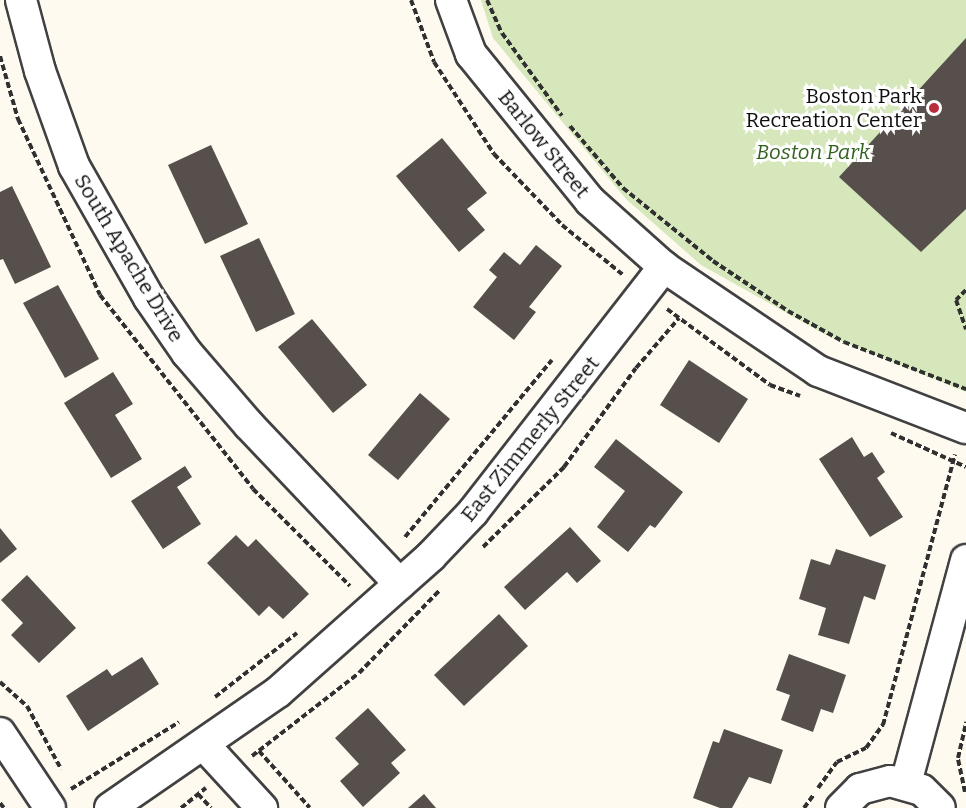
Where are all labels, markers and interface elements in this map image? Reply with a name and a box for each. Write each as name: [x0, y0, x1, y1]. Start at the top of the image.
place label: Boston Park Recreation Center: [746, 83, 922, 133]
street label: Barlow Street: [493, 85, 595, 203]
marker: Boston Park Recreation Center: [927, 101, 941, 115]
park label: Boston Park: [756, 139, 870, 165]
street label: South Apache Drive: [69, 169, 189, 347]
street label: East Zimmerly Street: [455, 351, 605, 527]

